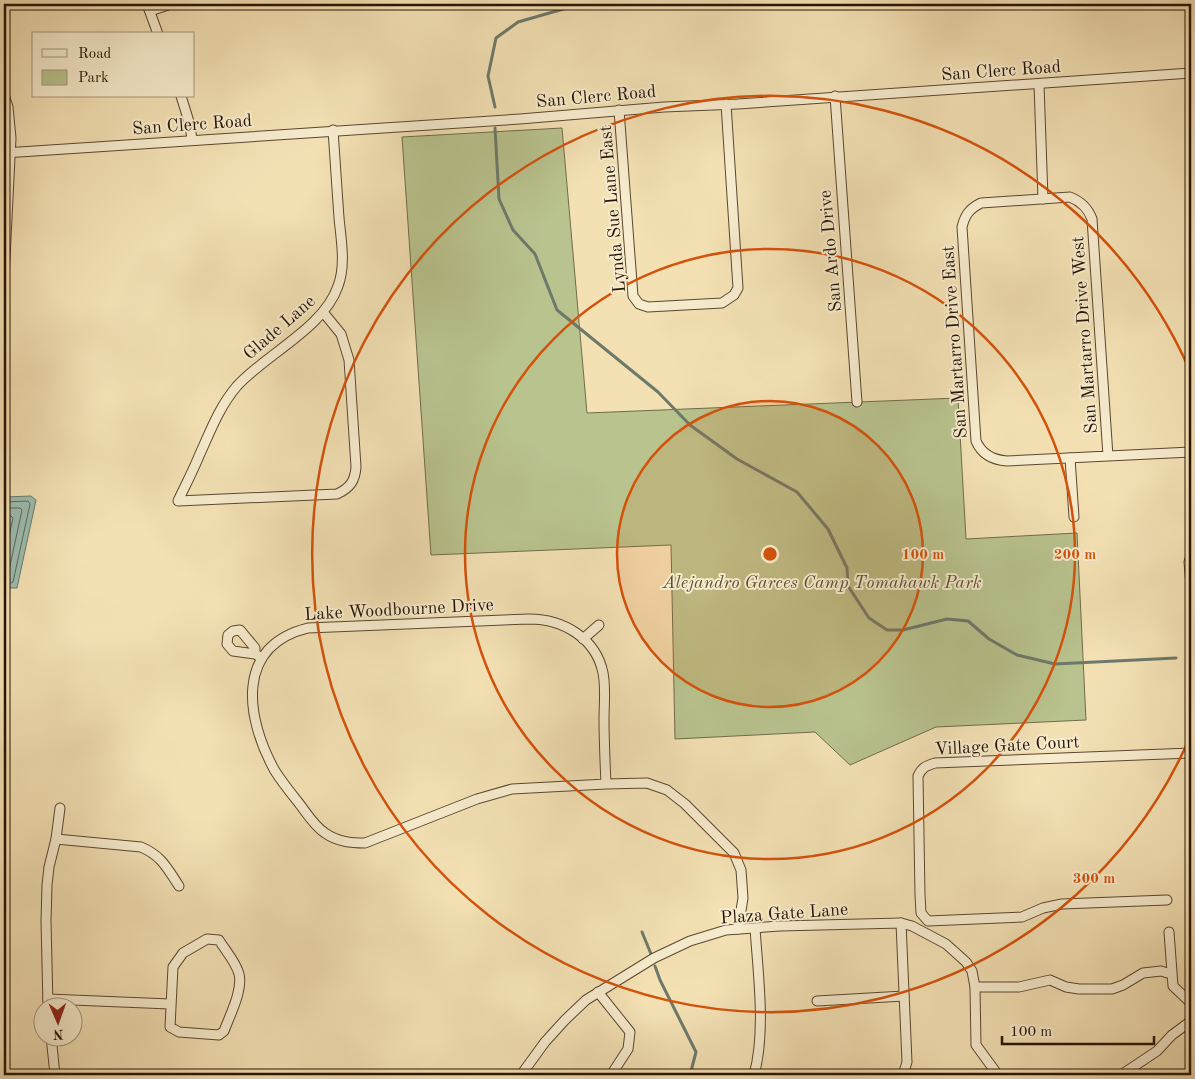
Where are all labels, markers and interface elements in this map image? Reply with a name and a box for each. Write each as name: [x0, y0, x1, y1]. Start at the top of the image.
legend: [32, 32, 195, 98]
text: Road: [78, 47, 112, 62]
street label: San Clerc Road: [940, 58, 1062, 84]
text: Park: [78, 71, 109, 86]
street label: San Clerc Road: [535, 83, 657, 111]
street label: San Clerc Road: [131, 112, 253, 138]
street label: Lynda Sue Lane East: [597, 124, 629, 293]
street label: San Ardo Drive: [817, 189, 845, 313]
street label: San Martarro Drive West: [1069, 235, 1101, 434]
street label: San Martarro Drive East: [939, 245, 971, 439]
street label: Glade Lane: [240, 292, 319, 364]
centre of rings: [761, 545, 779, 563]
text: 100 m: [902, 548, 944, 563]
text: 200 m: [1054, 548, 1096, 563]
park label: Alejandro Garces Camp Tomahawk Park: [661, 574, 982, 592]
street label: Lake Woodbourne Drive: [304, 596, 494, 624]
street label: Village Gate Court: [934, 733, 1080, 759]
text: 300 m: [1073, 872, 1115, 887]
street label: Plaza Gate Lane: [719, 901, 849, 927]
north arrow: [32, 996, 82, 1046]
scale bar: [1002, 1014, 1155, 1046]
text: 100 m: [1010, 1025, 1052, 1040]
text: N: [53, 1027, 64, 1041]

